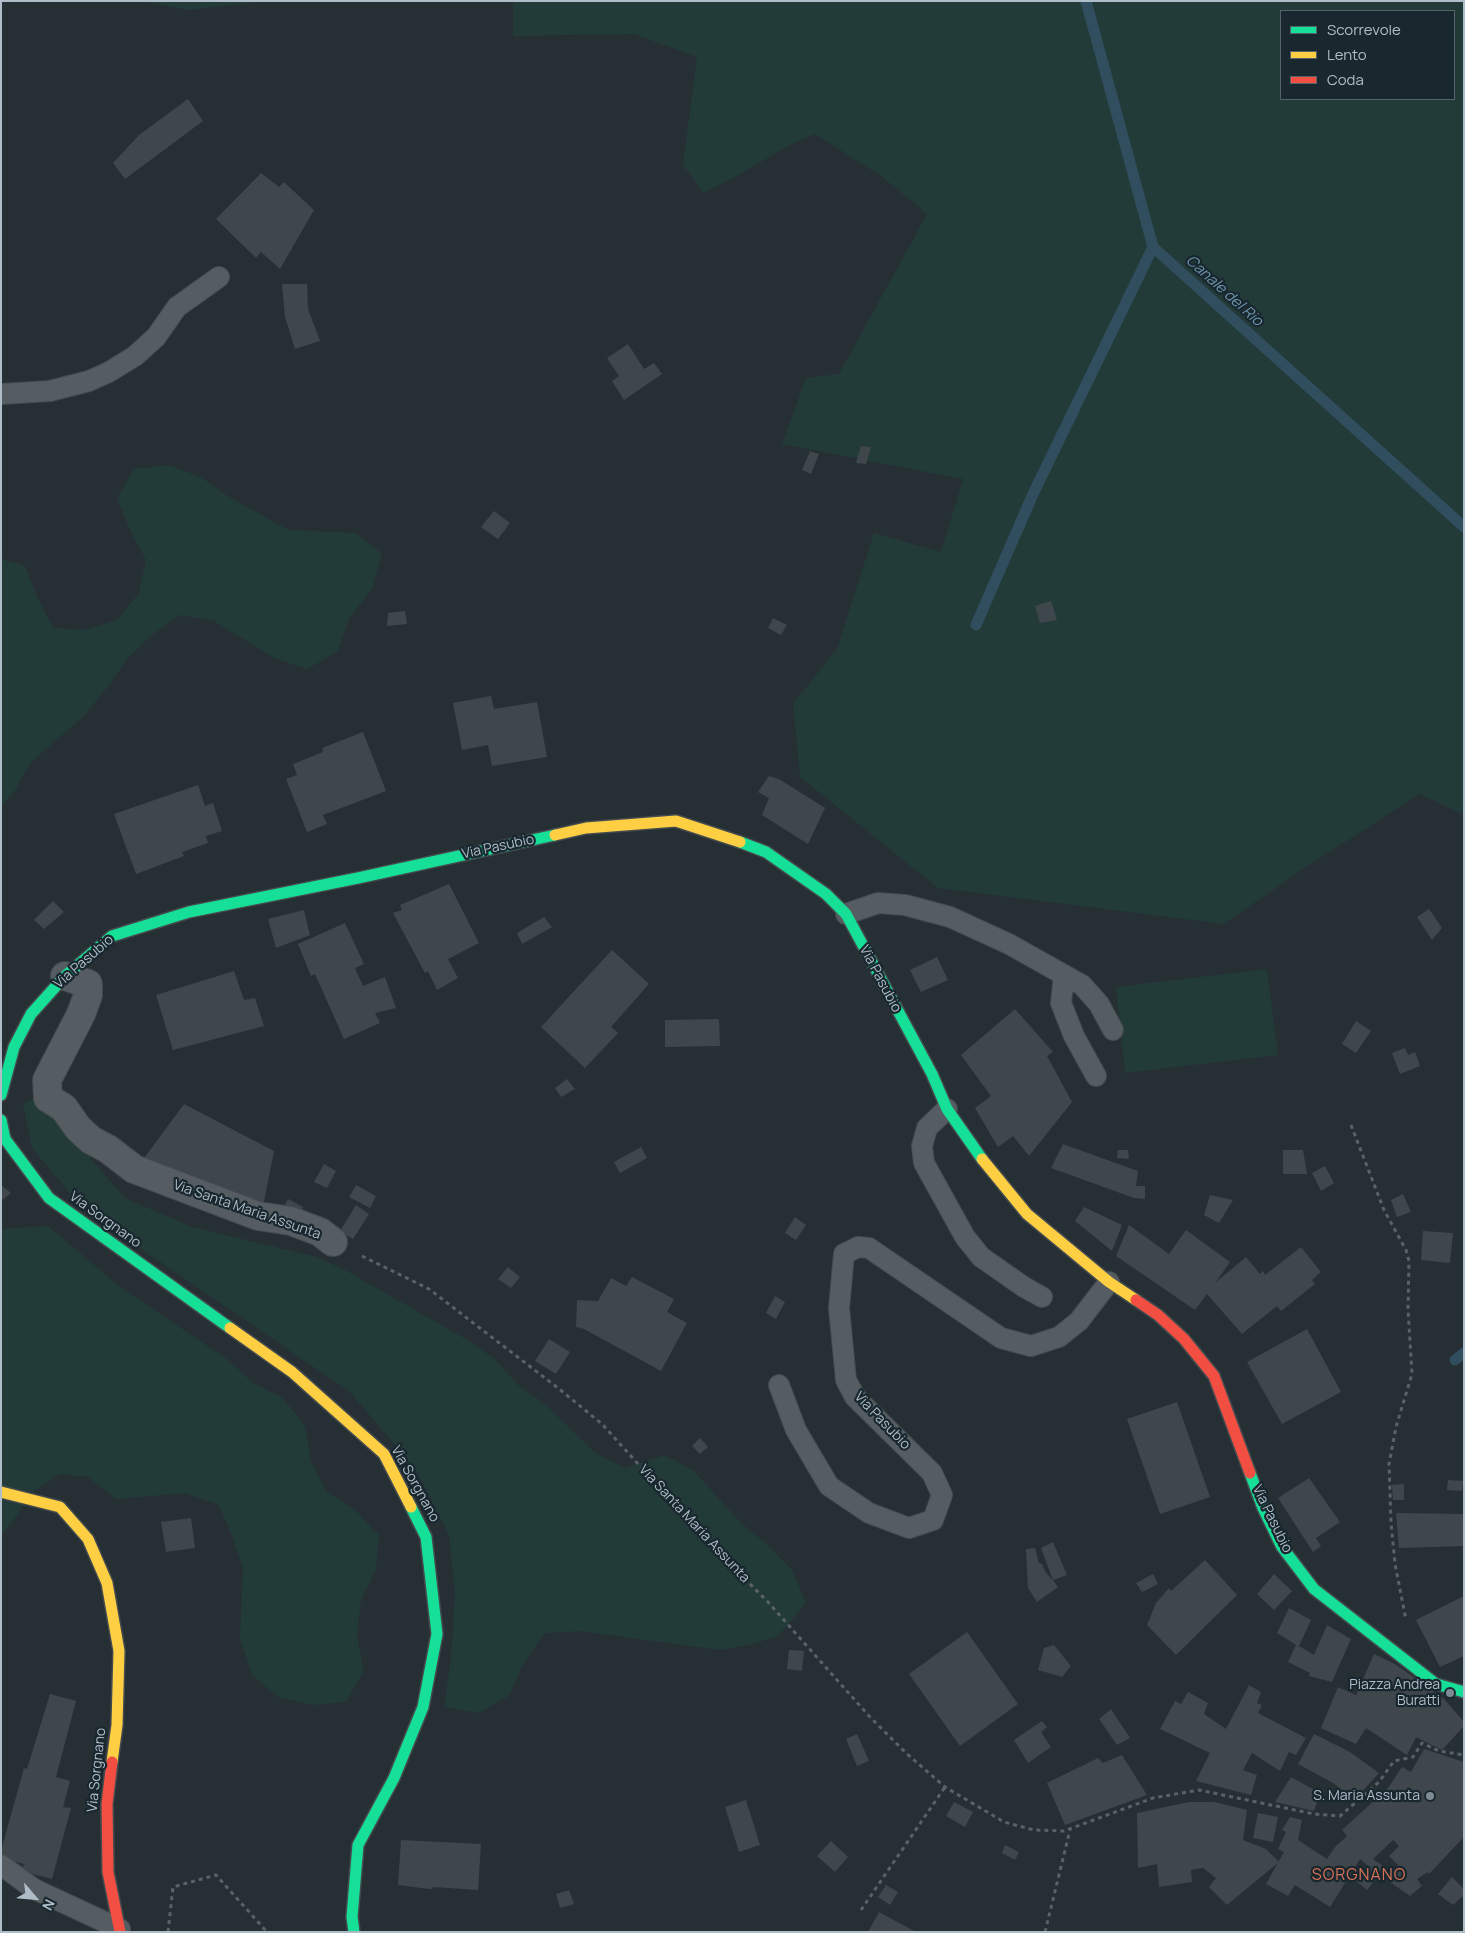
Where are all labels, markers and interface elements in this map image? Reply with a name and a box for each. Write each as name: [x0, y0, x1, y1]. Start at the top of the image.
legend: [1280, 10, 1455, 100]
text: Scorrevole: [1327, 19, 1401, 40]
text: Lento: [1327, 44, 1367, 65]
text: Coda: [1327, 69, 1364, 90]
water label: Canale del Rio: [1182, 252, 1266, 330]
street label: Via Pasubio: [460, 831, 536, 863]
street label: Via Pasubio: [51, 932, 117, 992]
street label: Via Pasubio: [855, 943, 905, 1015]
street label: Via Santa Maria Assunta: [171, 1177, 323, 1243]
street label: Via Sorgnano: [66, 1188, 144, 1252]
street label: Via Pasubio: [850, 1389, 914, 1453]
street label: Via Sorgnano: [387, 1443, 443, 1525]
street label: Via Santa Maria Assunta: [635, 1462, 753, 1586]
street label: Via Pasubio: [1248, 1482, 1296, 1556]
place label: Piazza Andrea Buratti: [1349, 1677, 1440, 1710]
marker: Piazza Andrea Buratti: [1444, 1687, 1456, 1699]
street label: Via Sorgnano: [84, 1727, 110, 1813]
place label: S. Maria Assunta: [1313, 1788, 1420, 1804]
marker: S. Maria Assunta: [1424, 1790, 1436, 1802]
district label: SORGNANO: [1311, 1866, 1407, 1886]
north arrow: [10, 1873, 60, 1923]
text: N: [38, 1896, 60, 1914]

